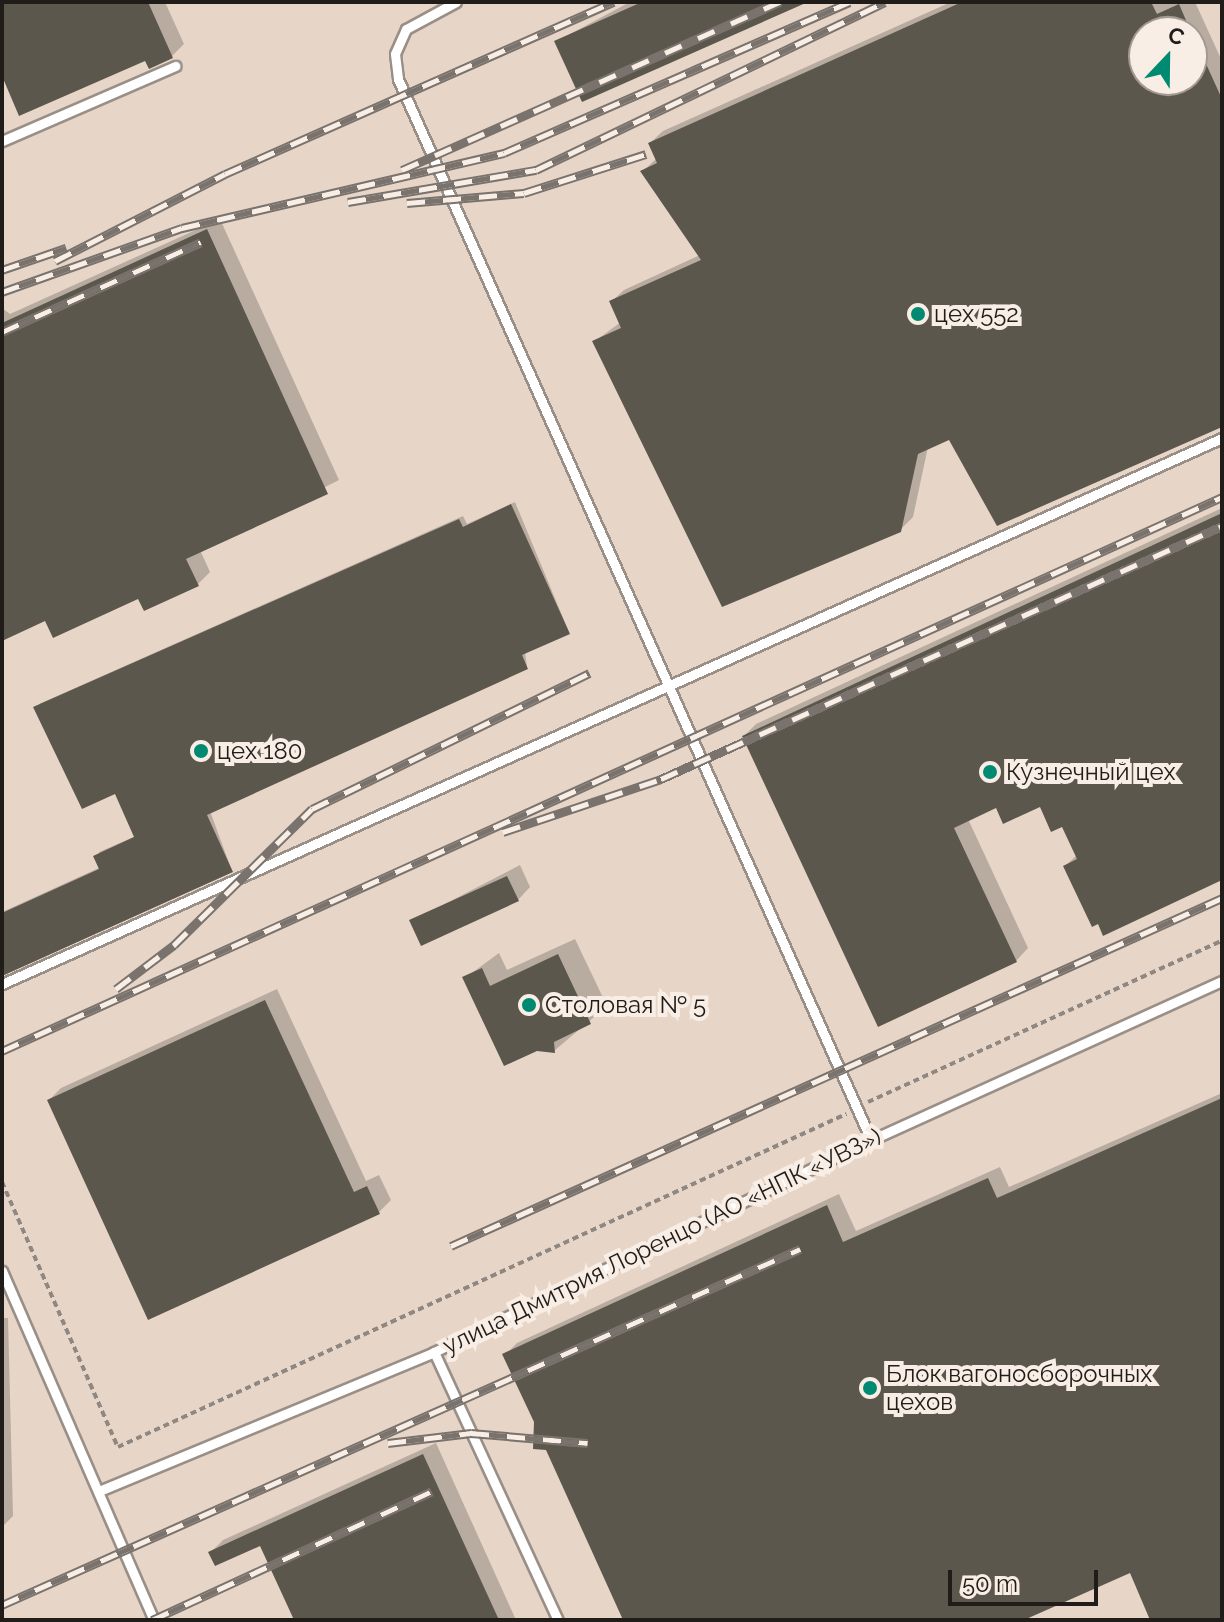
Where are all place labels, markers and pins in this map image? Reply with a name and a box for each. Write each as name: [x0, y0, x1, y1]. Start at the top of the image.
place label: цех 552: [934, 300, 1019, 328]
marker: цех 552: [909, 305, 927, 323]
place label: цех 180: [217, 737, 302, 765]
marker: цех 180: [192, 742, 210, 760]
place label: Кузнечный цех: [1006, 758, 1176, 786]
marker: Кузнечный цех: [981, 763, 999, 781]
place label: Столовая № 5: [545, 991, 706, 1019]
marker: Столовая № 5: [520, 996, 538, 1014]
place label: Блок вагоносборочных цехов: [886, 1360, 1152, 1416]
marker: Блок вагоносборочных цехов: [861, 1379, 879, 1397]

